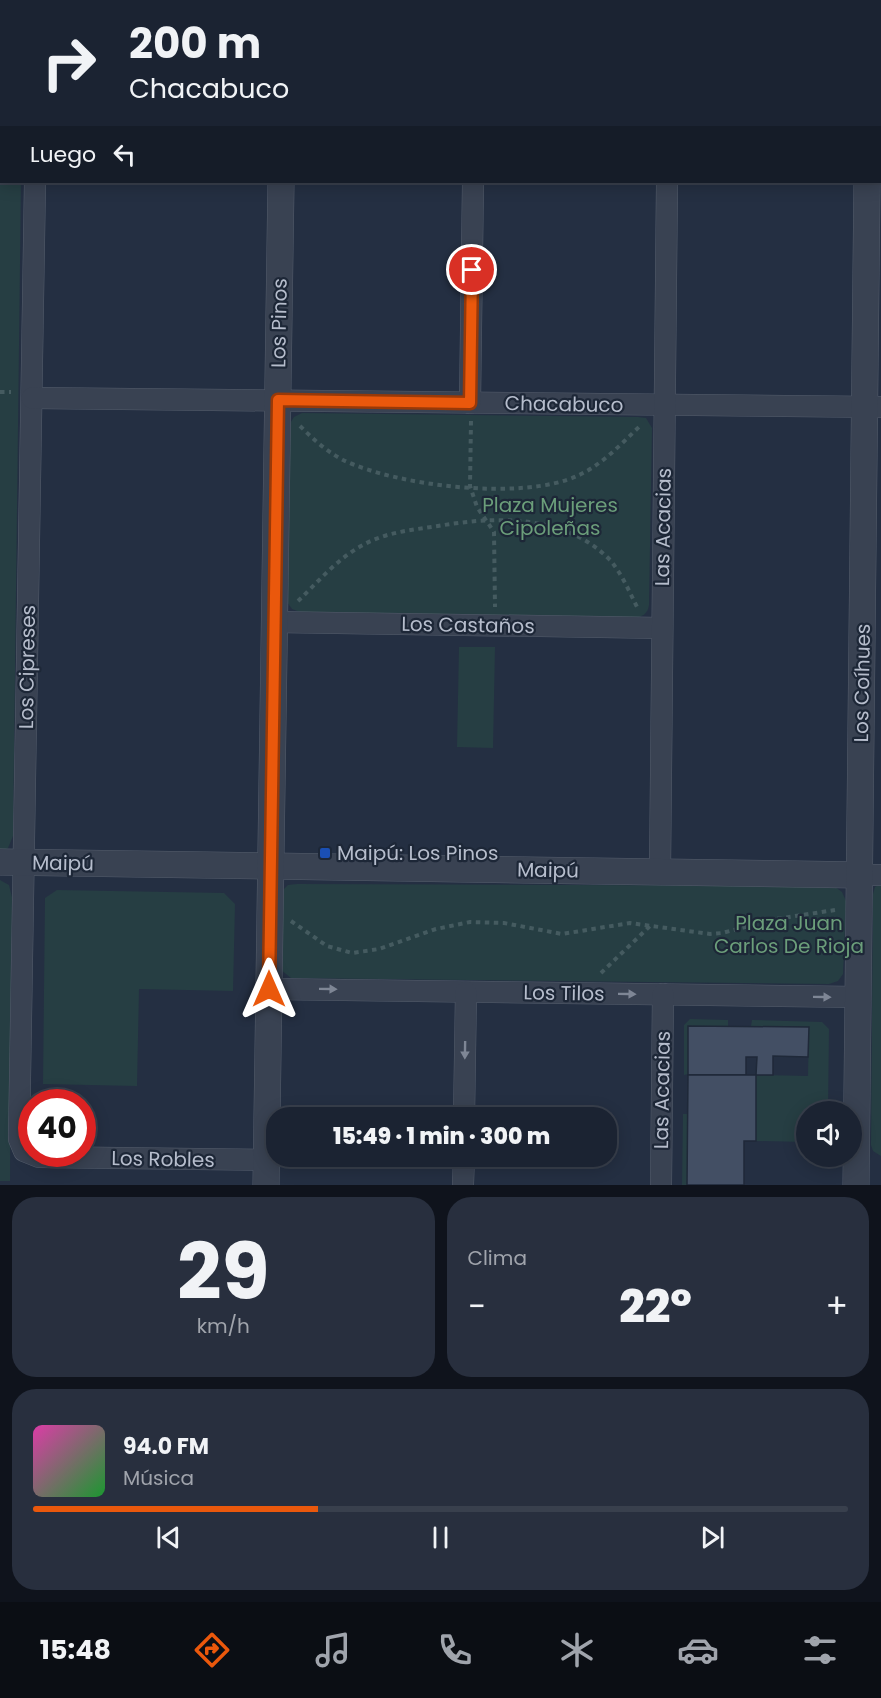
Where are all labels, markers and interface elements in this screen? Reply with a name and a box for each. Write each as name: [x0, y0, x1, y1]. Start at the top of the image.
text: 200 m: [129, 14, 261, 73]
icon: right: [30, 24, 108, 102]
text: Chacabuco: [129, 70, 289, 107]
icon: left: [108, 138, 141, 171]
text: Luego: [30, 139, 96, 170]
pin: [446, 244, 497, 295]
icon: arrive: [455, 253, 488, 286]
street label: Los Pinos: [264, 278, 294, 368]
street label: Chacabuco: [504, 389, 624, 419]
street label: Las Acacias: [648, 468, 678, 586]
park label: Plaza Mujeres Cipoleñas: [482, 491, 618, 542]
street label: Los Cipreses: [12, 605, 42, 729]
street label: Los Castaños: [401, 610, 535, 640]
street label: Los Coíhues: [847, 623, 877, 743]
place label: Maipú: Los Pinos: [337, 839, 498, 867]
marker: Maipú: Los Pinos: [318, 846, 332, 860]
street label: Maipú: [32, 848, 94, 878]
street label: Maipú: [517, 855, 579, 885]
park label: Plaza Juan Carlos De Rioja: [714, 909, 864, 960]
position arrow: [237, 957, 301, 1021]
street label: Los Tilos: [523, 978, 605, 1008]
one-way arrow: [318, 985, 337, 994]
one-way arrow: [618, 989, 637, 999]
one-way arrow: [813, 992, 832, 1001]
street label: Las Acacias: [647, 1031, 677, 1149]
one-way arrow: [460, 1041, 470, 1060]
speed limit sign: 40: [18, 1089, 96, 1167]
map controls: [796, 1101, 862, 1167]
button: sound: [796, 1101, 862, 1167]
text: 15:49 · 1 min · 300 m: [333, 1121, 550, 1152]
street label: Los Robles: [111, 1144, 215, 1174]
text: 29: [177, 1217, 270, 1326]
text: Clima: [468, 1244, 527, 1272]
text: 22°: [619, 1275, 692, 1338]
text: −: [468, 1283, 486, 1330]
text: +: [825, 1283, 848, 1330]
text: km/h: [197, 1312, 250, 1340]
text: 94.0 FM: [123, 1431, 209, 1462]
text: Música: [123, 1464, 194, 1492]
icon: previous: [152, 1521, 185, 1554]
icon: pause: [424, 1521, 457, 1554]
icon: next: [696, 1521, 729, 1554]
icon: directions: [191, 1629, 233, 1671]
icon: music: [312, 1629, 354, 1671]
icon: phone: [434, 1629, 476, 1671]
icon: climate: [556, 1629, 598, 1671]
icon: car: [677, 1629, 719, 1671]
icon: filters: [799, 1629, 841, 1671]
text: 15:48: [40, 1631, 111, 1668]

